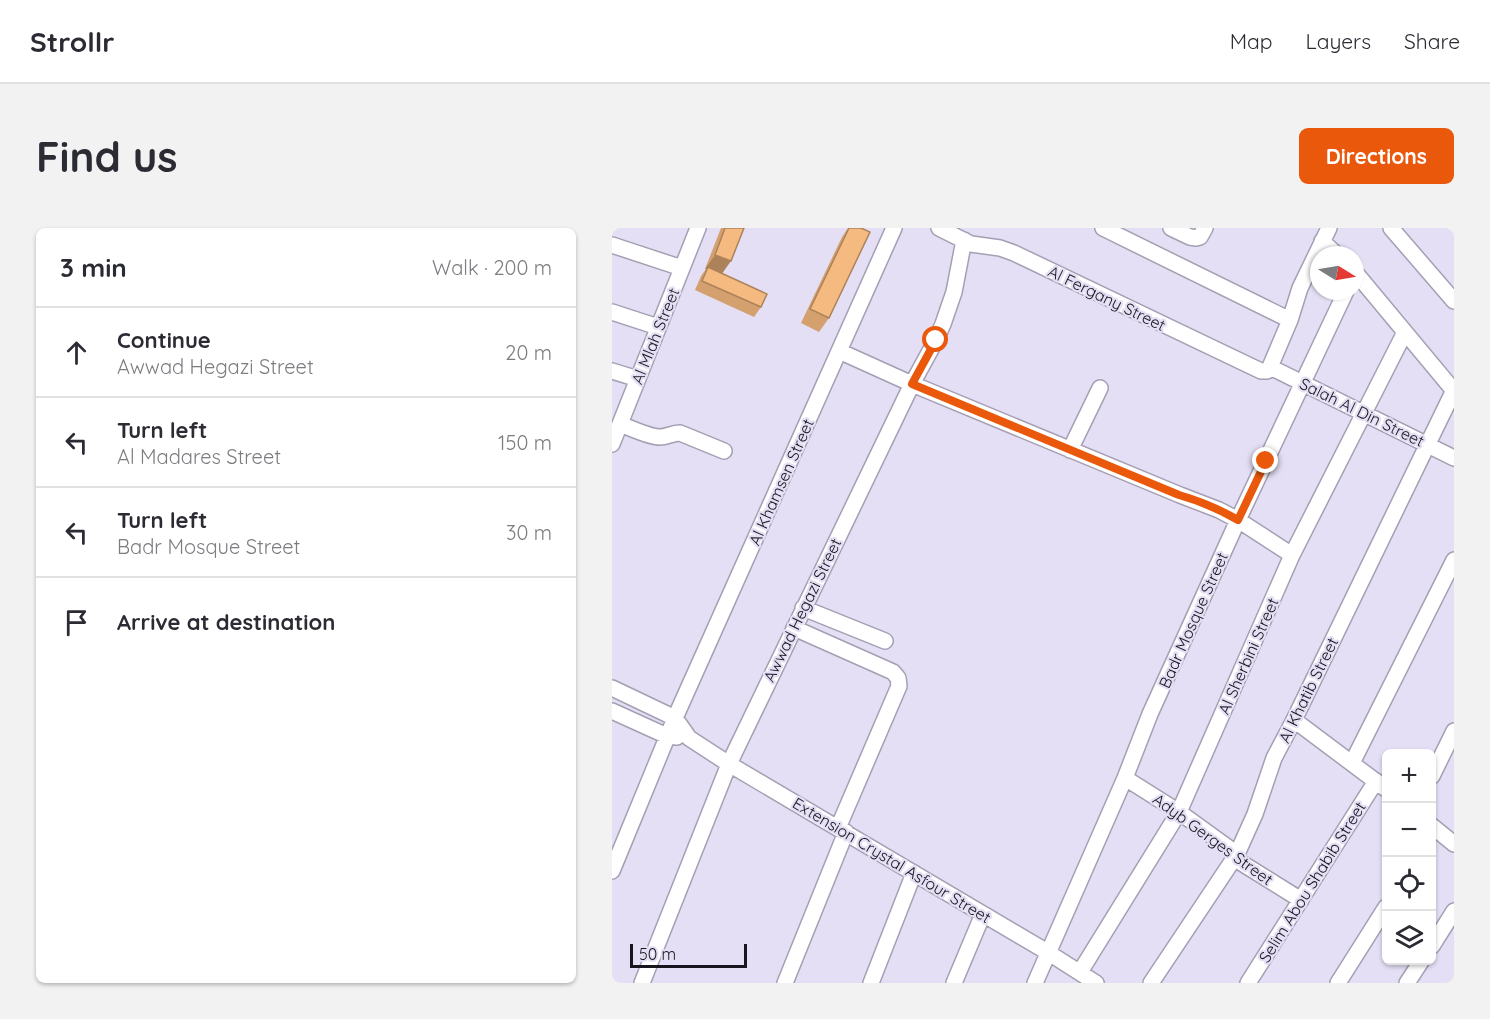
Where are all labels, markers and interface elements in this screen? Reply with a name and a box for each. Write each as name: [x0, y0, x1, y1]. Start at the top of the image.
text: Strollr: [30, 24, 114, 59]
text: Map: [1230, 28, 1273, 54]
text: Layers: [1306, 28, 1371, 54]
text: Share: [1404, 28, 1460, 54]
button: Directions: [1299, 128, 1454, 184]
text: Find us: [36, 130, 178, 183]
north arrow: [1310, 246, 1364, 300]
text: 3 min: [60, 251, 127, 284]
text: Walk · 200 m: [432, 255, 552, 280]
street label: Al Fergany Street: [1045, 261, 1169, 335]
street label: Al Mlah Street: [627, 285, 683, 387]
text: Continue: [117, 326, 211, 354]
route start: [922, 326, 948, 352]
icon: ahead: [60, 336, 93, 369]
text: 20 m: [505, 340, 552, 365]
text: Awwad Hegazi Street: [117, 354, 314, 379]
street label: Salah Al Din Street: [1296, 373, 1428, 451]
text: Turn left: [117, 416, 207, 444]
street label: Al Khamsen Street: [744, 416, 818, 548]
icon: left: [60, 426, 93, 459]
text: 150 m: [498, 430, 552, 455]
text: Al Madares Street: [117, 444, 281, 469]
route end: [1252, 447, 1278, 473]
text: Turn left: [117, 506, 207, 534]
icon: left: [60, 516, 93, 549]
text: 30 m: [506, 520, 552, 545]
text: Badr Mosque Street: [117, 534, 300, 559]
street label: Awwad Hegazi Street: [759, 535, 845, 685]
street label: Badr Mosque Street: [1154, 549, 1232, 691]
street label: Al Sherbini Street: [1213, 595, 1283, 717]
icon: arrive: [60, 606, 93, 639]
text: Arrive at destination: [117, 608, 335, 636]
street label: Al Khatib Street: [1274, 634, 1342, 746]
map controls: [1382, 749, 1436, 965]
button: +: [1382, 749, 1436, 803]
street label: Adyb Gerges Street: [1149, 789, 1277, 889]
street label: Extension Crystal Asfour Street: [789, 793, 995, 927]
street label: Selim Abou Shabib Street: [1254, 798, 1370, 966]
button: −: [1382, 803, 1436, 857]
button: locate: [1382, 857, 1436, 911]
button: layers: [1382, 911, 1436, 965]
scale bar: [630, 941, 747, 968]
text: 50 m: [639, 944, 676, 964]

